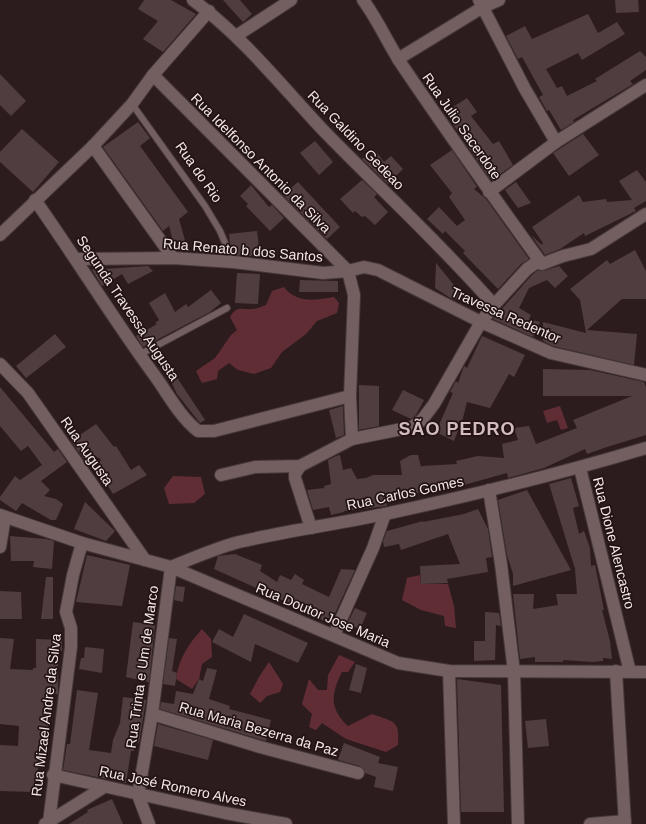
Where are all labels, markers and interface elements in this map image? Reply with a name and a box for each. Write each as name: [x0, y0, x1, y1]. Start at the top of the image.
street label: Rua Julio Sacerdote: [419, 70, 505, 182]
street label: Rua Galdino Gedeao: [305, 87, 408, 193]
street label: Rua Idelfonso Antonio da Silva: [188, 90, 334, 236]
street label: Rua do Rio: [172, 139, 226, 205]
street label: Segunda Travessa Augusta: [73, 233, 183, 384]
street label: Rua Renato b dos Santos: [162, 235, 324, 265]
street label: Travessa Redentor: [449, 284, 564, 347]
street label: Rua Augusta: [57, 414, 117, 489]
district label: SÃO PEDRO: [398, 418, 516, 439]
street label: Rua Carlos Gomes: [345, 473, 465, 513]
street label: Rua Dione Alencastro: [590, 475, 638, 611]
street label: Rua Doutor Jose Maria: [254, 580, 393, 651]
street label: Rua Trinta e Um de Marco: [123, 584, 161, 749]
street label: Rua Mizael Andre da Silva: [28, 632, 64, 797]
street label: Rua Maria Bezerra da Paz: [178, 699, 340, 759]
street label: Rua José Romero Alves: [98, 763, 248, 809]

